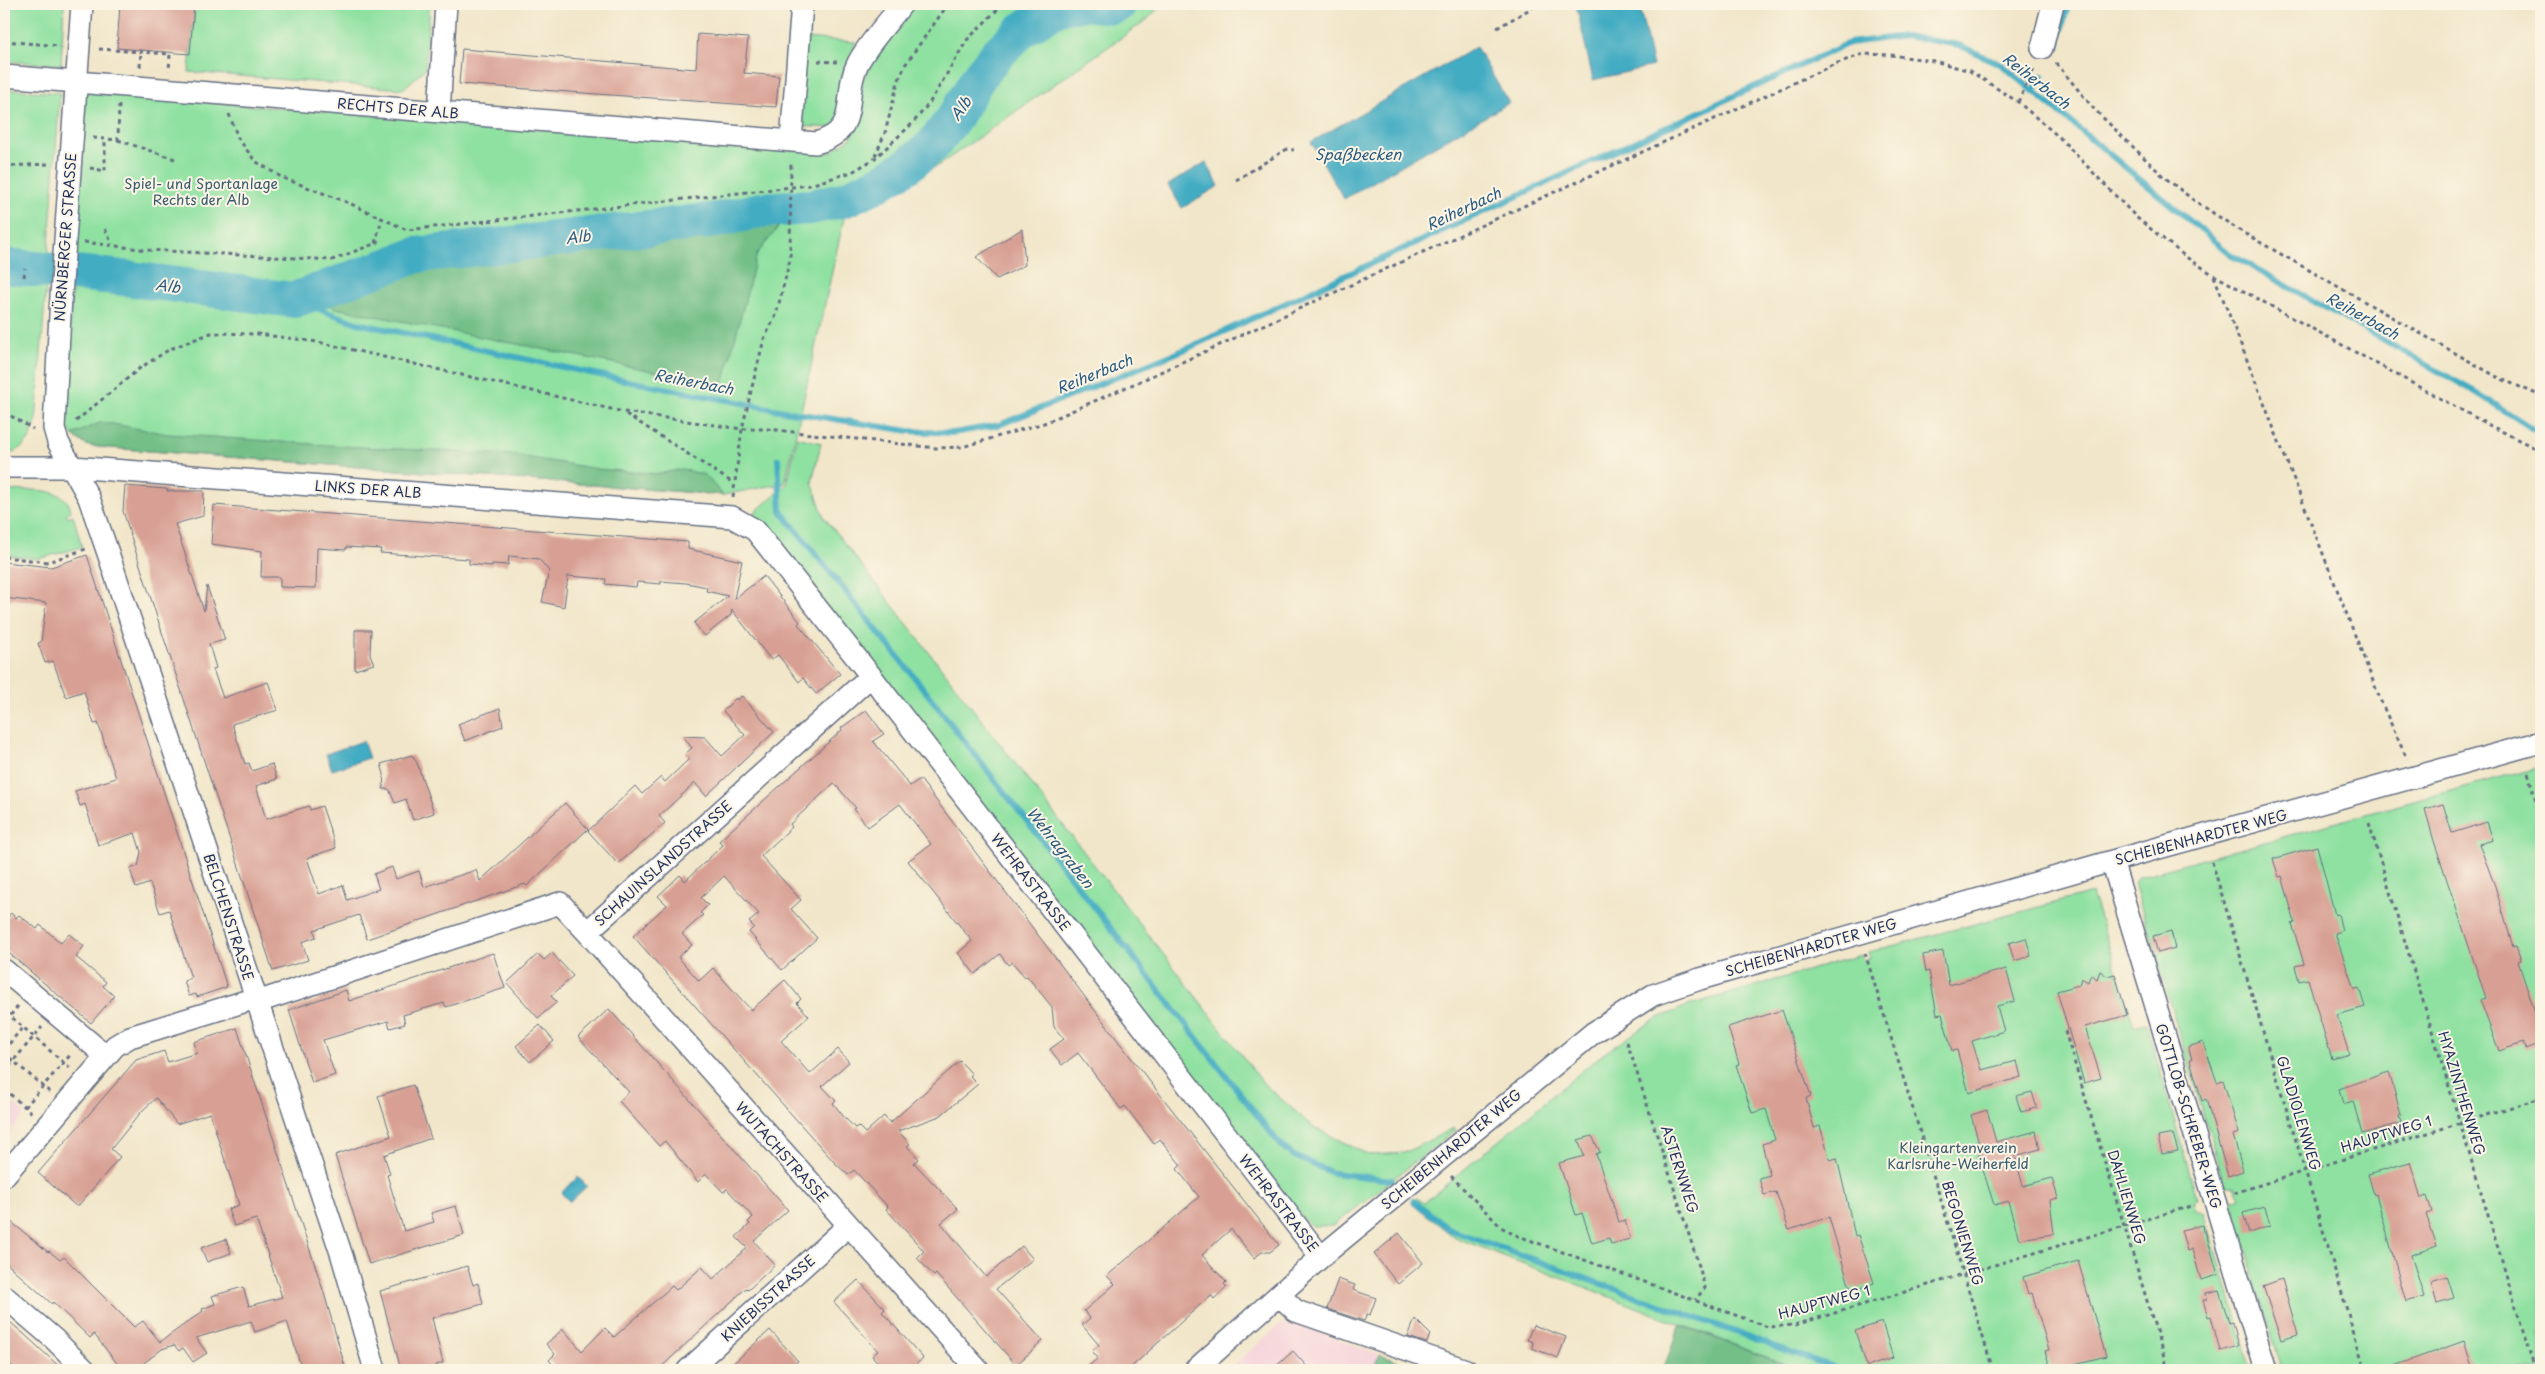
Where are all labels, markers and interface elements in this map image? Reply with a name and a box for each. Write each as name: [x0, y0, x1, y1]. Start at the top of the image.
water label: Reiherbach: [1998, 46, 2076, 114]
water label: Alb: [944, 90, 977, 125]
street label: RECHTS DER ALB: [336, 92, 460, 124]
water label: Spaßbecken: [1315, 142, 1402, 165]
street label: NÜRNBERGER STRASSE: [49, 152, 81, 322]
park label: Spiel- und Sportanlage Rechts der Alb: [124, 173, 278, 210]
water label: Reiherbach: [1422, 181, 1504, 235]
water label: Alb: [564, 223, 593, 249]
water label: Alb: [154, 272, 183, 298]
water label: Reiherbach: [2322, 285, 2404, 345]
water label: Reiherbach: [1052, 347, 1136, 399]
water label: Reiherbach: [652, 362, 736, 400]
street label: LINKS DER ALB: [314, 475, 422, 503]
street label: SCHAUINSLANDSTRASSE: [589, 795, 737, 931]
water label: Wehragraben: [1022, 801, 1101, 893]
street label: SCHEIBENHARDTER WEG: [2113, 804, 2289, 870]
street label: WEHRASTRASSE: [986, 829, 1076, 935]
street label: BELCHENSTRASSE: [199, 851, 259, 983]
street label: SCHEIBENHARDTER WEG: [1723, 912, 1899, 982]
street label: GOTTLOB-SCHREBER-WEG: [2151, 1021, 2227, 1211]
street label: HYAZINTHENWEG: [2433, 1028, 2491, 1158]
street label: GLADIOLENWEG: [2272, 1053, 2326, 1173]
street label: SCHEIBENHARDTER WEG: [1376, 1084, 1526, 1214]
street label: WUTACHSTRASSE: [731, 1097, 833, 1207]
street label: HAUPTWEG 1: [2338, 1110, 2434, 1158]
street label: ASTERNWEG: [1656, 1122, 1704, 1216]
park label: Kleingartenverein Karlsruhe-Weiherfeld: [1887, 1137, 2029, 1174]
street label: DAHLIENWEG: [2103, 1147, 2151, 1247]
street label: WEHRASTRASSE: [1234, 1150, 1324, 1256]
street label: BEGONIENWEG: [1937, 1178, 1989, 1288]
street label: KNIEBISSTRASSE: [716, 1250, 820, 1346]
street label: HAUPTWEG 1: [1776, 1280, 1872, 1324]

